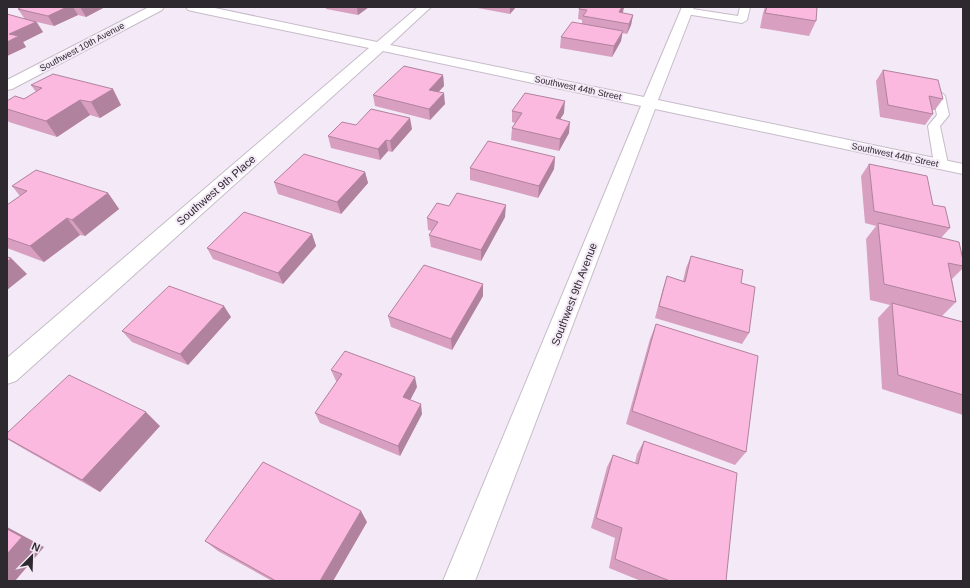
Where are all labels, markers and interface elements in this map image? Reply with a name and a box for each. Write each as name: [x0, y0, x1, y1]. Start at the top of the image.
street label: Southwest 10th Avenue: [38, 20, 126, 74]
street label: Southwest 44th Street: [534, 74, 623, 102]
street label: Southwest 44th Street: [851, 141, 940, 169]
street label: Southwest 9th Place: [174, 153, 258, 227]
street label: Southwest 9th Avenue: [549, 241, 599, 347]
north arrow: [12, 536, 52, 576]
text: N: [30, 540, 42, 554]

